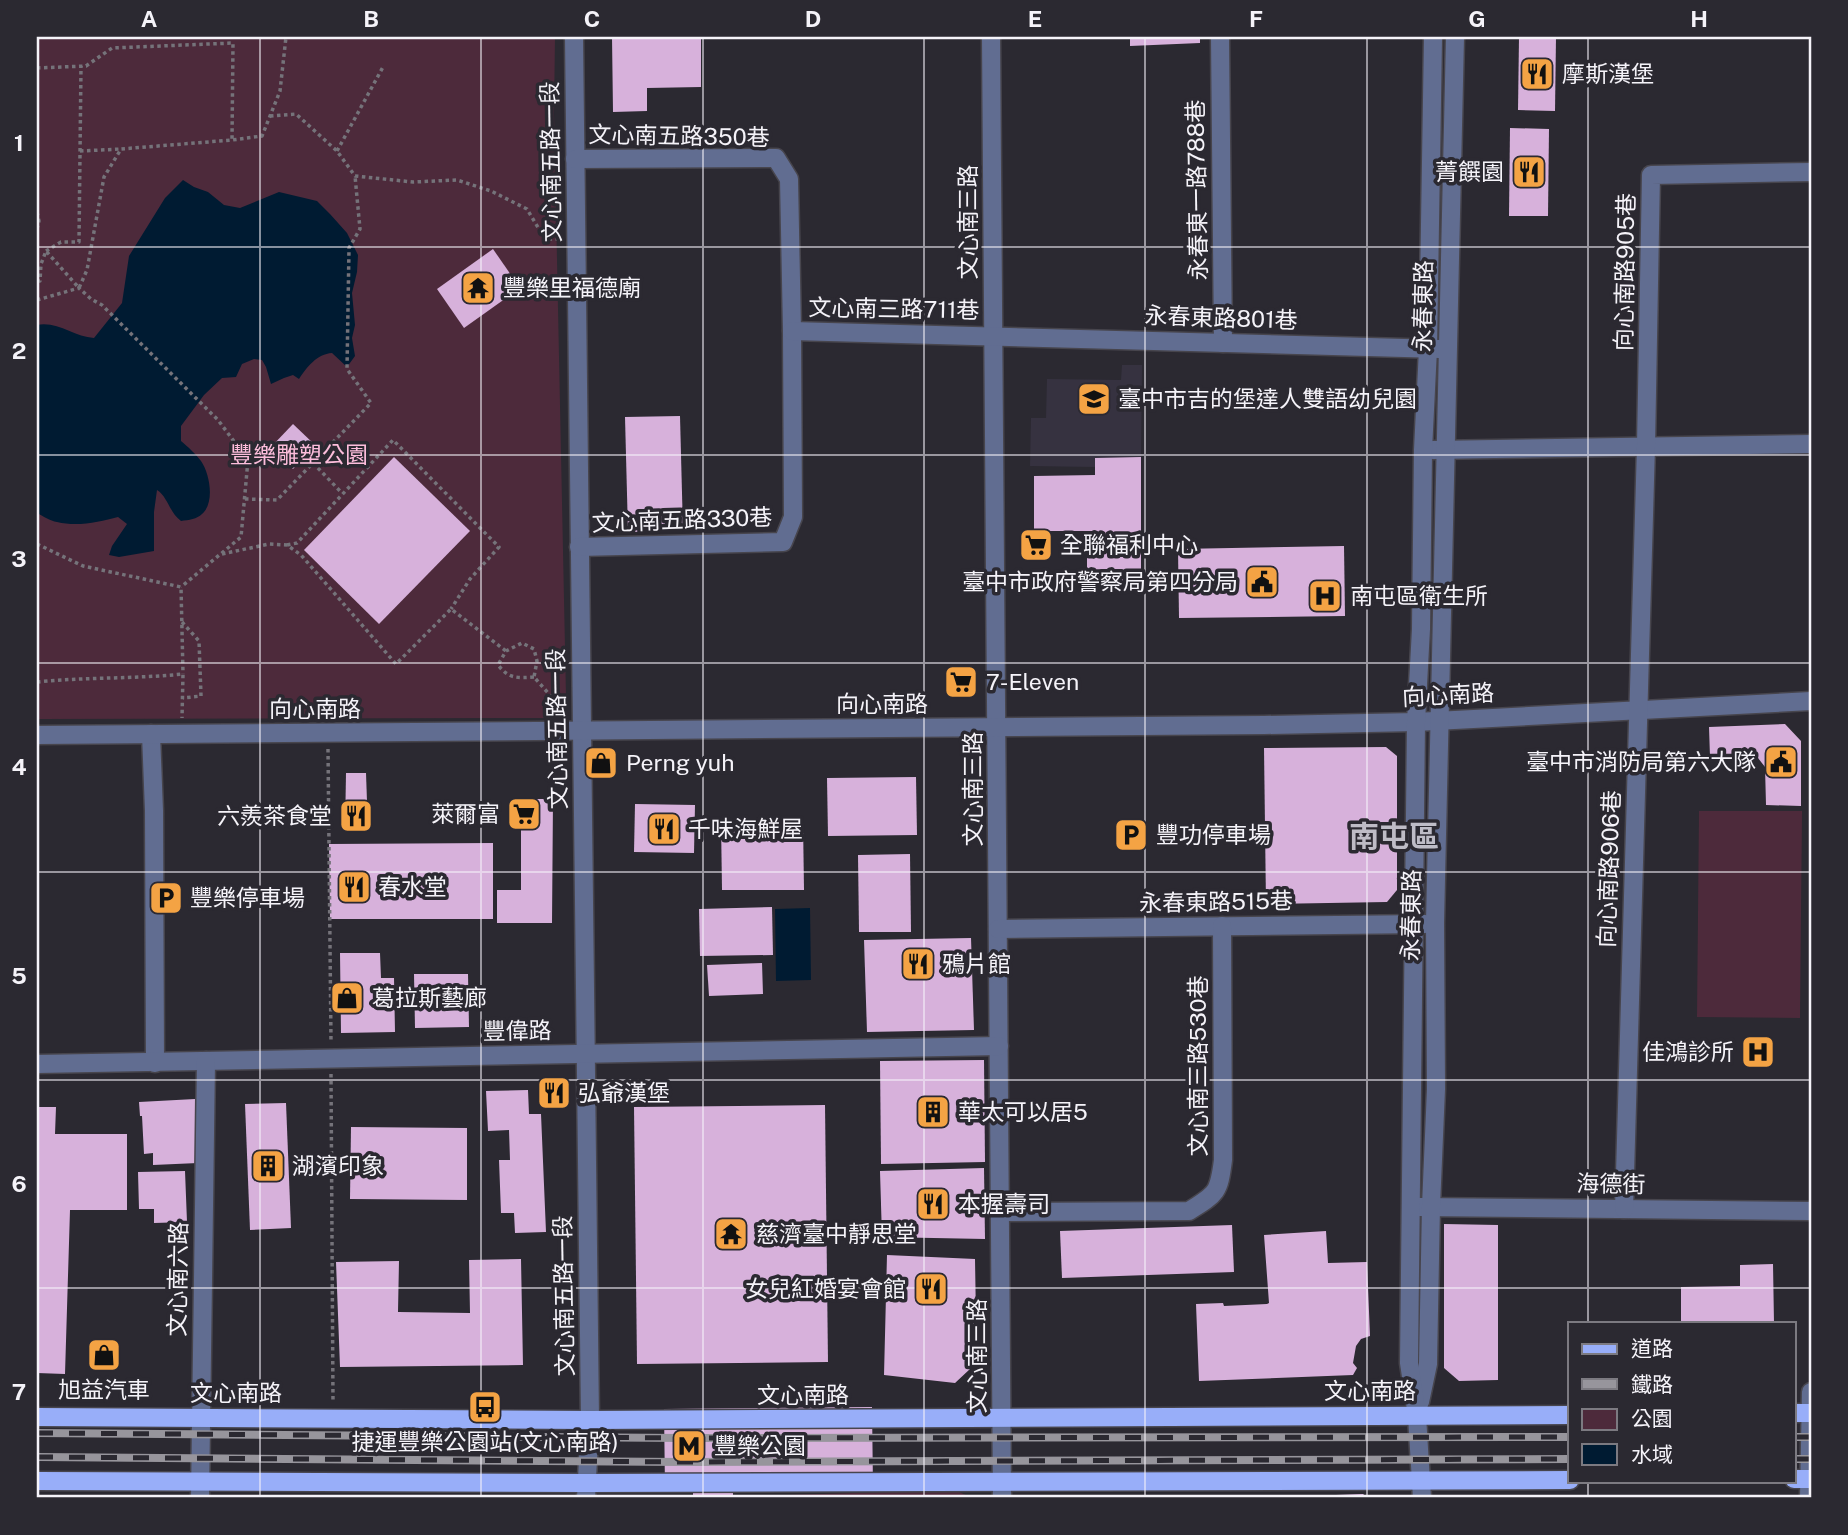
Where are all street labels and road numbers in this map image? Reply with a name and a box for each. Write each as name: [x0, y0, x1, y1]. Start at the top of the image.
street label: 文心南五路一段: [536, 81, 565, 243]
street label: 永春東一路788巷: [1181, 99, 1212, 281]
street label: 文心南五路350巷: [588, 120, 770, 151]
street label: 文心南三路: [954, 165, 981, 280]
street label: 向心南路905巷: [1610, 193, 1639, 351]
street label: 永春東路: [1408, 260, 1437, 352]
street label: 文心南三路711巷: [808, 294, 980, 323]
street label: 永春東路801巷: [1144, 301, 1298, 334]
street label: 文心南五路330巷: [591, 503, 773, 536]
street label: 文心南五路一段: [542, 648, 571, 810]
street label: 向心南路: [1401, 679, 1495, 710]
street label: 向心南路: [836, 690, 928, 717]
street label: 向心南路: [269, 695, 361, 722]
street label: 文心南三路: [959, 732, 986, 847]
street label: 向心南路906巷: [1592, 790, 1625, 948]
street label: 永春東路: [1396, 869, 1425, 961]
street label: 永春東路515巷: [1139, 887, 1293, 916]
street label: 文心南三路530巷: [1184, 975, 1211, 1157]
street label: 豐偉路: [482, 1016, 552, 1045]
street label: 海德街: [1576, 1169, 1646, 1198]
street label: 文心南五路一段: [549, 1215, 578, 1377]
street label: 文心南六路: [163, 1221, 192, 1337]
street label: 文心南三路: [963, 1299, 990, 1414]
street label: 文心南路: [1324, 1377, 1416, 1404]
street label: 文心南路: [190, 1379, 282, 1406]
street label: 文心南路: [757, 1381, 849, 1408]

